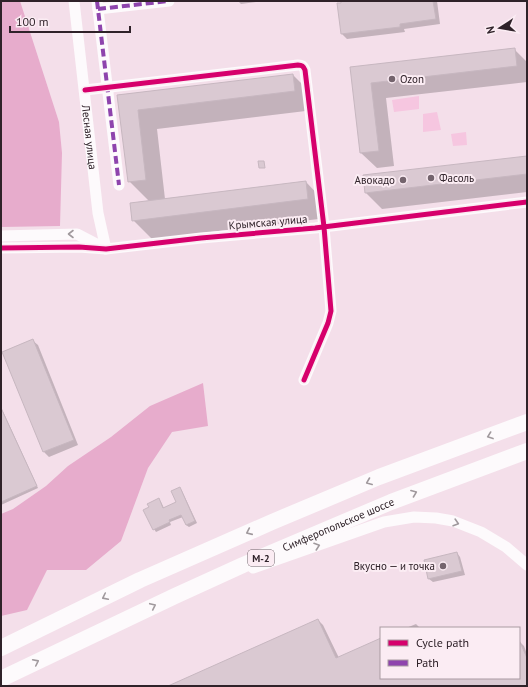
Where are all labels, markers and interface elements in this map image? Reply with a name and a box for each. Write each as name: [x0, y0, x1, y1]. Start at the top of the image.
scale bar: [10, 8, 130, 34]
north arrow: [480, 8, 520, 48]
text: 100 m: [16, 14, 49, 29]
text: N: [483, 25, 498, 35]
place label: Ozon: [400, 72, 424, 86]
marker: Ozon: [387, 74, 397, 84]
street label: Лесная улица: [79, 103, 100, 170]
place label: Фасоль: [439, 171, 474, 185]
place label: Авокадо: [355, 173, 395, 187]
marker: Фасоль: [426, 173, 436, 183]
marker: Авокадо: [398, 175, 408, 185]
street label: Крымская улица: [228, 212, 308, 232]
one-way arrow: [68, 230, 74, 238]
one-way arrow: [487, 431, 494, 439]
one-way arrow: [365, 477, 372, 485]
one-way arrow: [411, 490, 418, 498]
street label: Симферопольское шоссе: [280, 494, 397, 554]
one-way arrow: [452, 518, 459, 527]
one-way arrow: [245, 527, 253, 535]
one-way arrow: [314, 542, 321, 551]
road number: М-2: [248, 550, 274, 566]
place label: Вкусно — и точка: [353, 559, 435, 573]
marker: Вкусно — и точка: [438, 561, 448, 571]
one-way arrow: [102, 593, 109, 600]
one-way arrow: [149, 603, 157, 611]
legend: [380, 627, 520, 679]
text: Cycle path: [416, 635, 469, 650]
text: Path: [416, 655, 439, 670]
one-way arrow: [32, 659, 39, 667]

